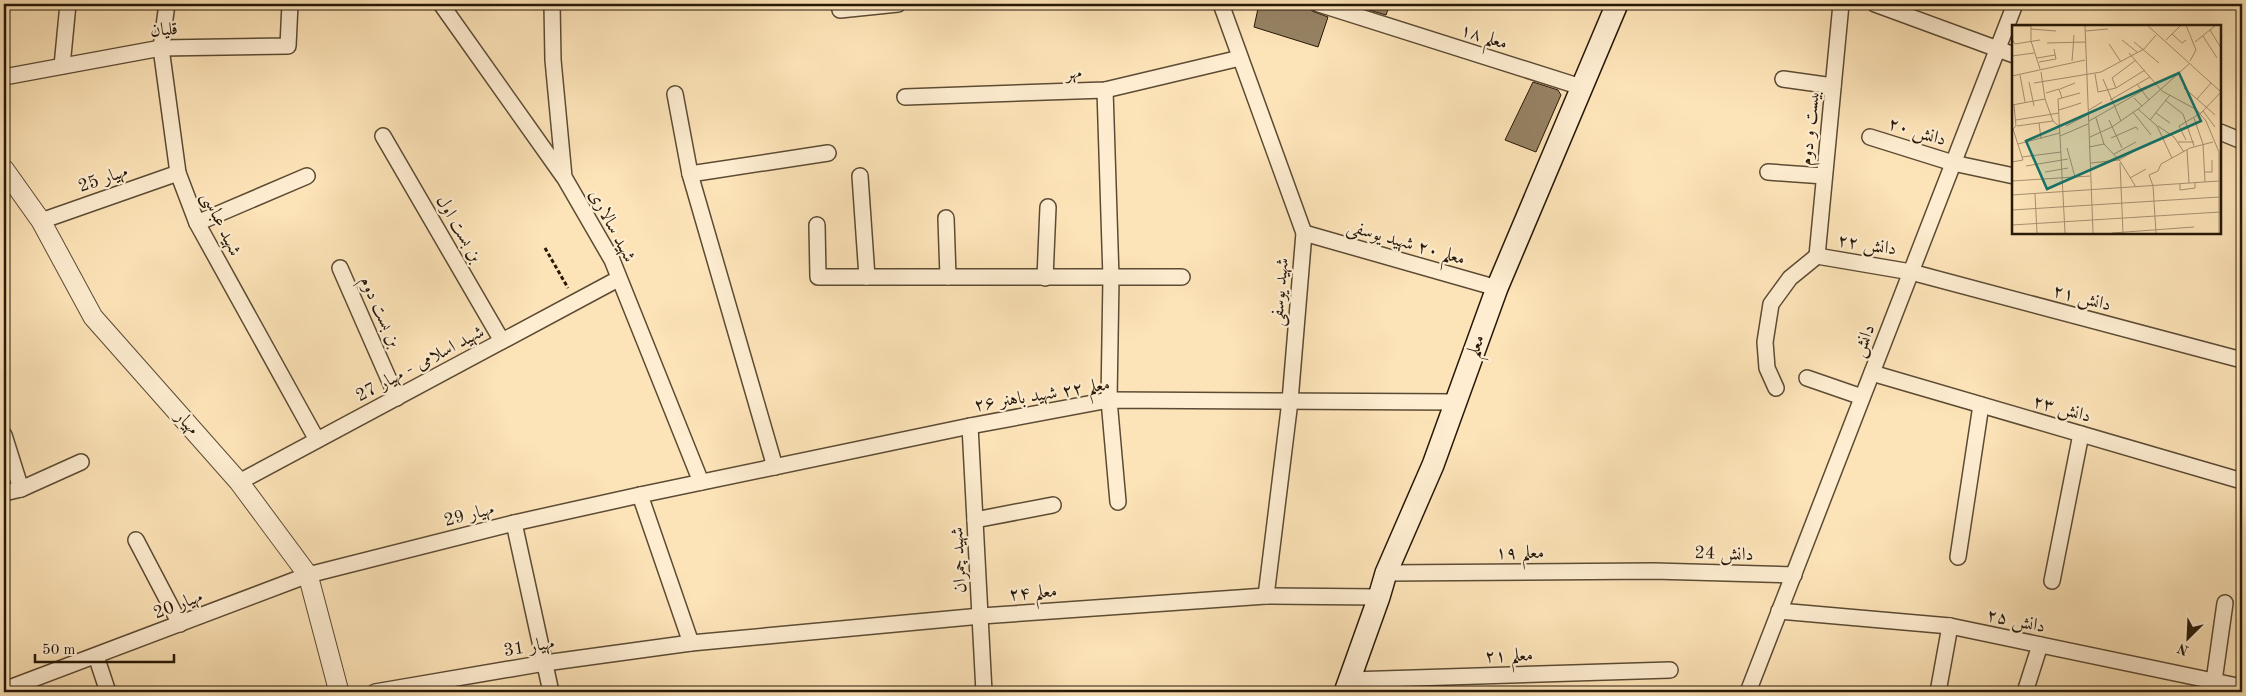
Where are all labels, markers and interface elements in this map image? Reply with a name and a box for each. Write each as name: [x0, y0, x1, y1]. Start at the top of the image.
street label: قلیان: [150, 20, 178, 40]
street label: معلم ۱۸: [1456, 21, 1510, 61]
inset map: [2012, 25, 2221, 234]
street label: مهر: [1064, 64, 1082, 84]
street label: بیست و دوم: [1797, 90, 1829, 167]
street label: دانش ۲۰: [1885, 115, 1948, 151]
street label: مهیار 25: [76, 162, 131, 198]
street label: شهید سالاری: [584, 187, 639, 266]
street label: شهید عباسی: [195, 189, 244, 260]
street label: بن بست اول: [432, 192, 486, 267]
street label: معلم ۲۰ شهید یوسفی: [1343, 218, 1467, 276]
street label: دانش ۲۲: [1836, 231, 1898, 261]
street label: شهید یوسفی: [1268, 257, 1295, 327]
street label: بن بست دوم: [351, 274, 404, 353]
street label: دانش ٢١: [2050, 282, 2113, 316]
street label: دانش: [1850, 322, 1880, 360]
street label: شهید اسلامی - مهیار 27: [353, 323, 488, 407]
street label: معلم: [1464, 332, 1496, 362]
street label: معلم ۲۲ شهید باهنر ۲۶: [973, 375, 1113, 423]
street label: دانش ٢٣: [2030, 392, 2093, 428]
street label: مهیار: [169, 406, 202, 440]
street label: مهیار 29: [442, 500, 497, 532]
street label: شهید چمران: [948, 527, 972, 593]
street label: معلم ۱۹: [1496, 544, 1544, 570]
street label: دانش 24: [1694, 544, 1754, 566]
street label: معلم ۲۴: [1008, 582, 1058, 612]
street label: مهیار 20: [151, 587, 206, 624]
street label: دانش ۲۵: [1985, 606, 2047, 638]
north arrow: [2164, 614, 2214, 664]
scale bar: [35, 631, 174, 663]
street label: مهیار 31: [502, 634, 556, 662]
text: N: [2175, 640, 2191, 658]
text: 50 m: [42, 643, 76, 658]
street label: معلم ۲۱: [1485, 646, 1534, 674]

